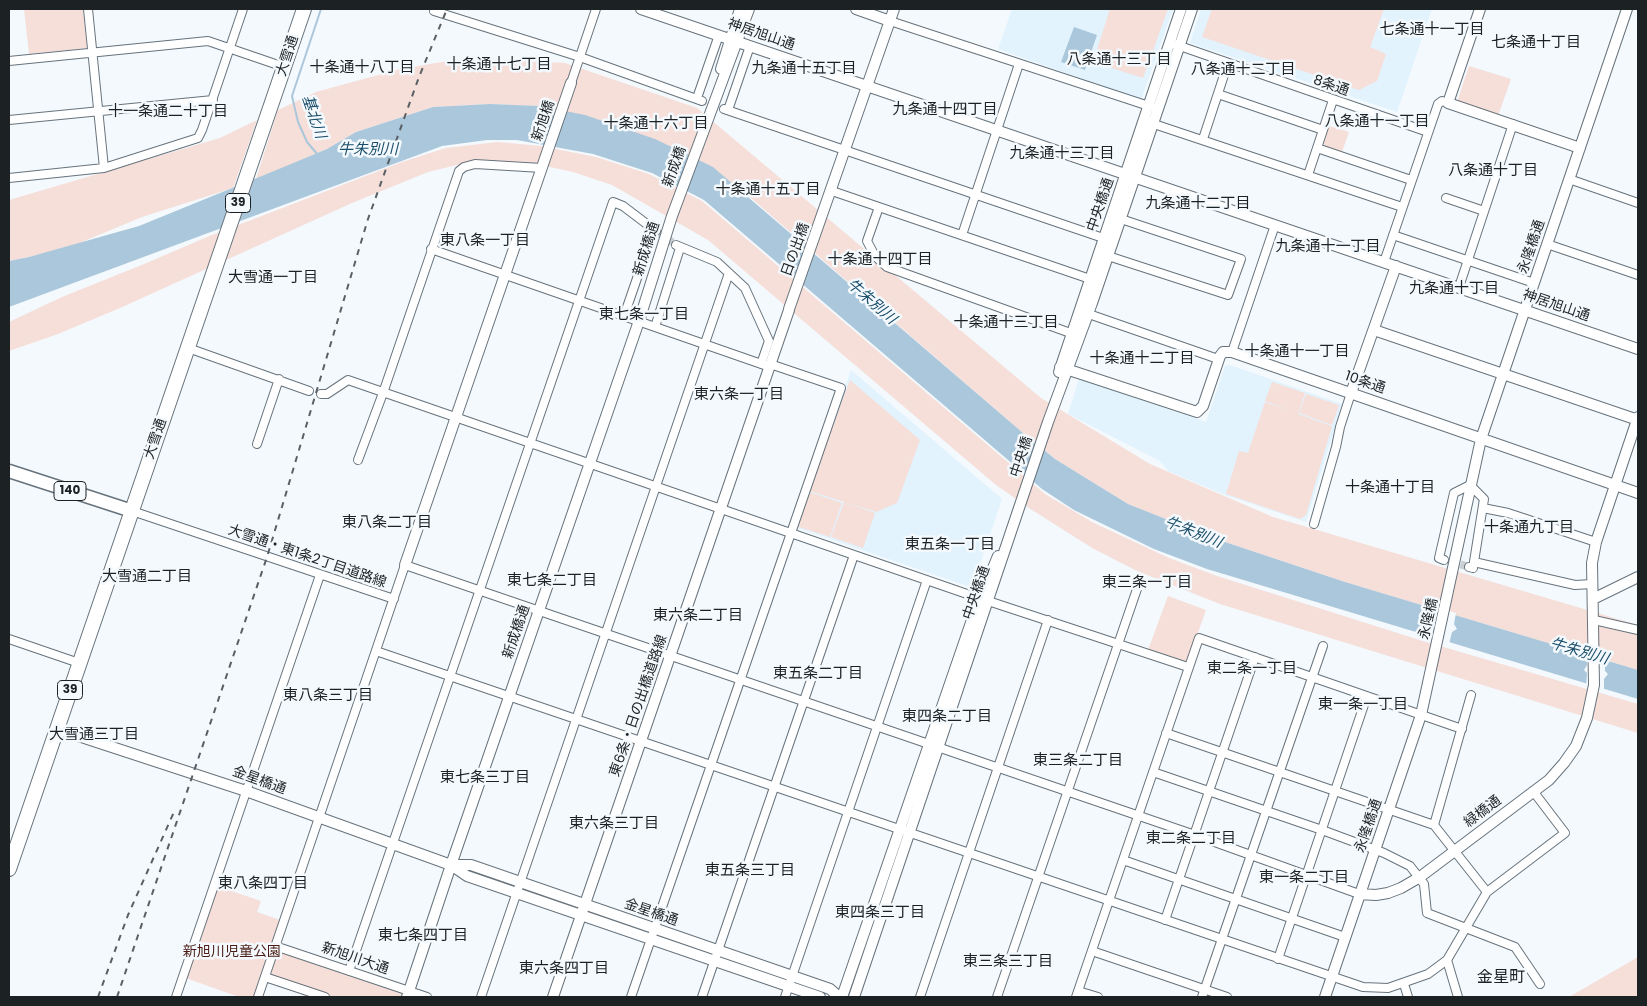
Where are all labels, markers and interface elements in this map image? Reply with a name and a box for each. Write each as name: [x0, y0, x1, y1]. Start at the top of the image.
street label: 神居旭山通: [725, 16, 797, 54]
district label: 七条通十一丁目: [1380, 21, 1484, 39]
street label: 大雪通: [274, 33, 302, 79]
district label: 七条通十丁目: [1491, 34, 1581, 52]
district label: 八条通十三丁目: [1067, 51, 1171, 69]
district label: 十条通十七丁目: [447, 56, 551, 74]
district label: 十条通十八丁目: [310, 59, 414, 77]
district label: 九条通十五丁目: [752, 60, 856, 78]
district label: 八条通十二丁目: [1191, 61, 1295, 79]
street label: 8条通: [1311, 72, 1351, 100]
water label: 基北川: [297, 93, 329, 141]
street label: 新旭橋: [529, 98, 559, 144]
district label: 九条通十四丁目: [893, 101, 997, 119]
district label: 十一条通二十丁目: [108, 103, 228, 121]
district label: 八条通十一丁目: [1325, 113, 1429, 131]
district label: 十条通十六丁目: [604, 115, 708, 133]
water label: 牛朱別川: [338, 141, 398, 159]
street label: 新成橋: [660, 144, 690, 190]
district label: 九条通十三丁目: [1010, 145, 1114, 163]
district label: 八条通十丁目: [1448, 162, 1538, 180]
street label: 中央橋通: [1084, 176, 1118, 234]
district label: 十条通十五丁目: [716, 181, 820, 199]
road number: 39: [226, 194, 250, 212]
district label: 九条通十二丁目: [1146, 195, 1250, 213]
street label: 永隆橋通: [1515, 218, 1549, 276]
street label: 新成橋通: [630, 220, 664, 278]
street label: 日の出橋: [779, 221, 813, 279]
district label: 東八条一丁目: [440, 232, 530, 250]
district label: 九条通十一丁目: [1276, 238, 1380, 256]
district label: 十条通十四丁目: [828, 251, 932, 269]
district label: 大雪通一丁目: [228, 269, 318, 287]
water label: 牛朱別川: [842, 276, 900, 328]
district label: 九条通十丁目: [1409, 280, 1499, 298]
street label: 神居旭山通: [1520, 287, 1592, 325]
district label: 東七条一丁目: [599, 306, 689, 324]
district label: 十条通十三丁目: [954, 314, 1058, 332]
district label: 十条通十一丁目: [1245, 343, 1349, 361]
district label: 十条通十二丁目: [1090, 350, 1194, 368]
street label: 10条通: [1343, 368, 1387, 398]
district label: 東六条一丁目: [694, 386, 784, 404]
street label: 大雪通: [141, 416, 171, 462]
street label: 中央橋: [1008, 434, 1036, 480]
district label: 十条通十丁目: [1345, 479, 1435, 497]
road number: 140: [54, 482, 86, 501]
water label: 牛朱別川: [1162, 513, 1224, 553]
district label: 東八条二丁目: [342, 514, 432, 532]
district label: 十条通九丁目: [1484, 519, 1574, 537]
street label: 大雪通・東1条2丁目道路線: [226, 522, 388, 592]
district label: 東五条一丁目: [905, 536, 995, 554]
street label: 中央橋通: [960, 564, 994, 622]
district label: 大雪通二丁目: [102, 568, 192, 586]
district label: 東七条二丁目: [507, 572, 597, 590]
district label: 東三条一丁目: [1102, 574, 1192, 592]
street label: 永隆橋: [1416, 597, 1442, 641]
street label: 新成橋通: [500, 603, 534, 661]
district label: 東六条二丁目: [653, 607, 743, 625]
street label: 東6条・日の出橋道路線: [607, 633, 671, 779]
water label: 牛朱別川: [1548, 635, 1610, 669]
district label: 東二条一丁目: [1207, 660, 1297, 678]
district label: 東五条二丁目: [773, 665, 863, 683]
road number: 39: [58, 680, 82, 700]
district label: 東八条三丁目: [283, 687, 373, 705]
district label: 東一条一丁目: [1318, 696, 1408, 714]
district label: 東四条二丁目: [902, 708, 992, 726]
district label: 大雪通三丁目: [49, 726, 139, 744]
district label: 東三条二丁目: [1033, 752, 1123, 770]
street label: 金星橋通: [230, 764, 288, 798]
district label: 東七条三丁目: [440, 769, 530, 787]
street label: 緑橋通: [1461, 793, 1505, 831]
street label: 永隆橋通: [1352, 797, 1386, 855]
district label: 東六条三丁目: [569, 815, 659, 833]
district label: 東二条二丁目: [1146, 830, 1236, 848]
district label: 東五条三丁目: [705, 862, 795, 880]
district label: 東一条二丁目: [1259, 869, 1349, 887]
district label: 東八条四丁目: [218, 875, 308, 893]
street label: 金星橋通: [622, 896, 680, 930]
district label: 東四条三丁目: [835, 904, 925, 922]
district label: 東七条四丁目: [378, 927, 468, 945]
street label: 新旭川大通: [319, 940, 391, 978]
park label: 新旭川児童公園: [183, 944, 281, 960]
district label: 東三条三丁目: [963, 953, 1053, 971]
district label: 東六条四丁目: [519, 960, 609, 978]
district label: 金星町: [1477, 968, 1525, 988]

